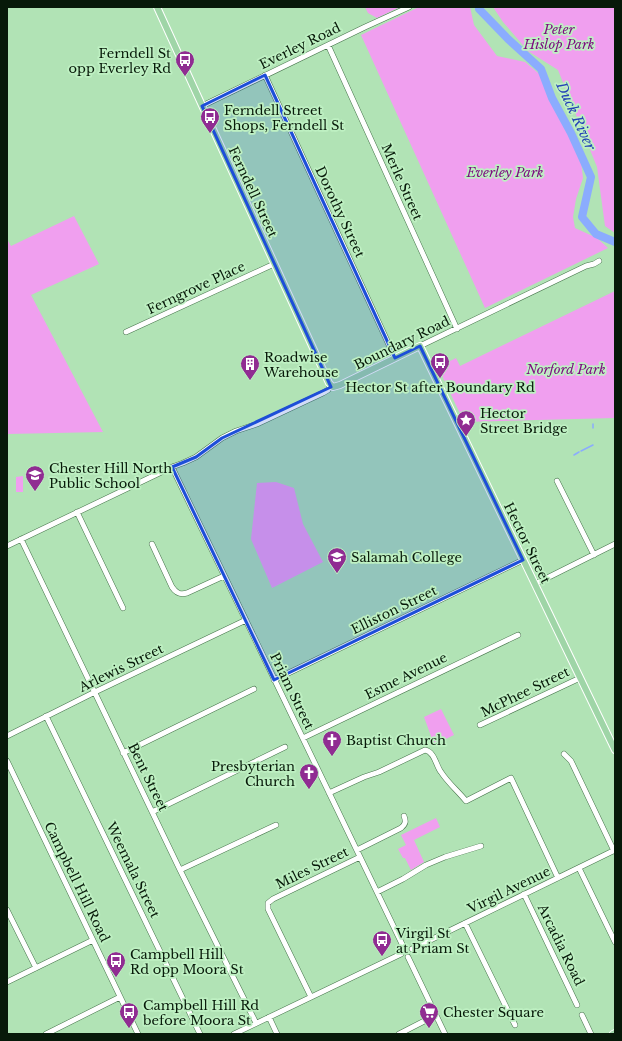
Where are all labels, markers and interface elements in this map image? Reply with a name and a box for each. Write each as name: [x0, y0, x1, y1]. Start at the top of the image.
street label: Everley Road: [257, 19, 344, 73]
park label: Peter Hislop Park: [522, 21, 595, 53]
place label: Ferndell St opp Everley Rd: [69, 45, 171, 77]
bus stop icon: Ferndell St opp Everley Rd: [174, 49, 196, 77]
water label: Duck River: [552, 78, 600, 154]
place label: Ferndell Street Shops, Ferndell St: [224, 102, 344, 134]
bus stop icon: Ferndell Street Shops, Ferndell St: [199, 106, 221, 134]
street label: Merle Street: [378, 141, 426, 223]
street label: Ferndell Street: [225, 144, 282, 240]
street label: Dorothy Street: [311, 164, 369, 260]
park label: Everley Park: [465, 164, 544, 181]
street label: Ferngrove Place: [144, 258, 248, 318]
street label: Boundary Road: [351, 312, 453, 374]
place label: Roadwise Warehouse: [263, 349, 338, 381]
bus stop icon: Hector St after Boundary Rd: [429, 351, 451, 379]
building icon: Roadwise Warehouse: [239, 353, 261, 381]
park label: Norford Park: [525, 361, 606, 378]
place label: Hector St after Boundary Rd: [345, 379, 535, 396]
place label: Hector Street Bridge: [480, 405, 567, 437]
place icon: Hector Street Bridge: [455, 409, 477, 437]
place label: Chester Hill North Public School: [49, 460, 172, 492]
school or university icon: Chester Hill North Public School: [24, 464, 46, 492]
street label: Hector Street: [500, 500, 554, 586]
school or university icon: Salamah College: [326, 546, 348, 574]
place label: Salamah College: [351, 549, 462, 566]
street label: Elliston Street: [348, 582, 440, 638]
street label: Arlewis Street: [75, 640, 166, 696]
street label: Esme Avenue: [362, 649, 450, 703]
street label: Priam Street: [266, 650, 318, 732]
street label: McPhee Street: [478, 663, 572, 721]
church icon: Baptist Church: [321, 729, 343, 757]
place label: Baptist Church: [346, 732, 446, 749]
street label: Bent Street: [124, 740, 172, 814]
place label: Presbyterian Church: [211, 758, 295, 790]
church icon: Presbyterian Church: [298, 762, 320, 790]
street label: Weemala Street: [102, 818, 164, 921]
street label: Campbell Hill Road: [40, 819, 114, 945]
street label: Miles Street: [273, 843, 351, 893]
street label: Virgil Avenue: [464, 863, 553, 918]
street label: Arcadia Road: [533, 900, 588, 989]
place label: Virgil St at Priam St: [395, 925, 470, 957]
bus stop icon: Virgil St at Priam St: [371, 929, 393, 957]
place label: Campbell Hill Rd opp Moora St: [130, 946, 244, 978]
bus stop icon: Campbell Hill Rd opp Moora St: [105, 950, 127, 978]
place label: Campbell Hill Rd before Moora St: [142, 997, 259, 1029]
bus stop icon: Campbell Hill Rd before Moora St: [118, 1001, 140, 1029]
supermarket icon: Chester Square: [418, 1001, 440, 1029]
place label: Chester Square: [443, 1004, 544, 1021]

